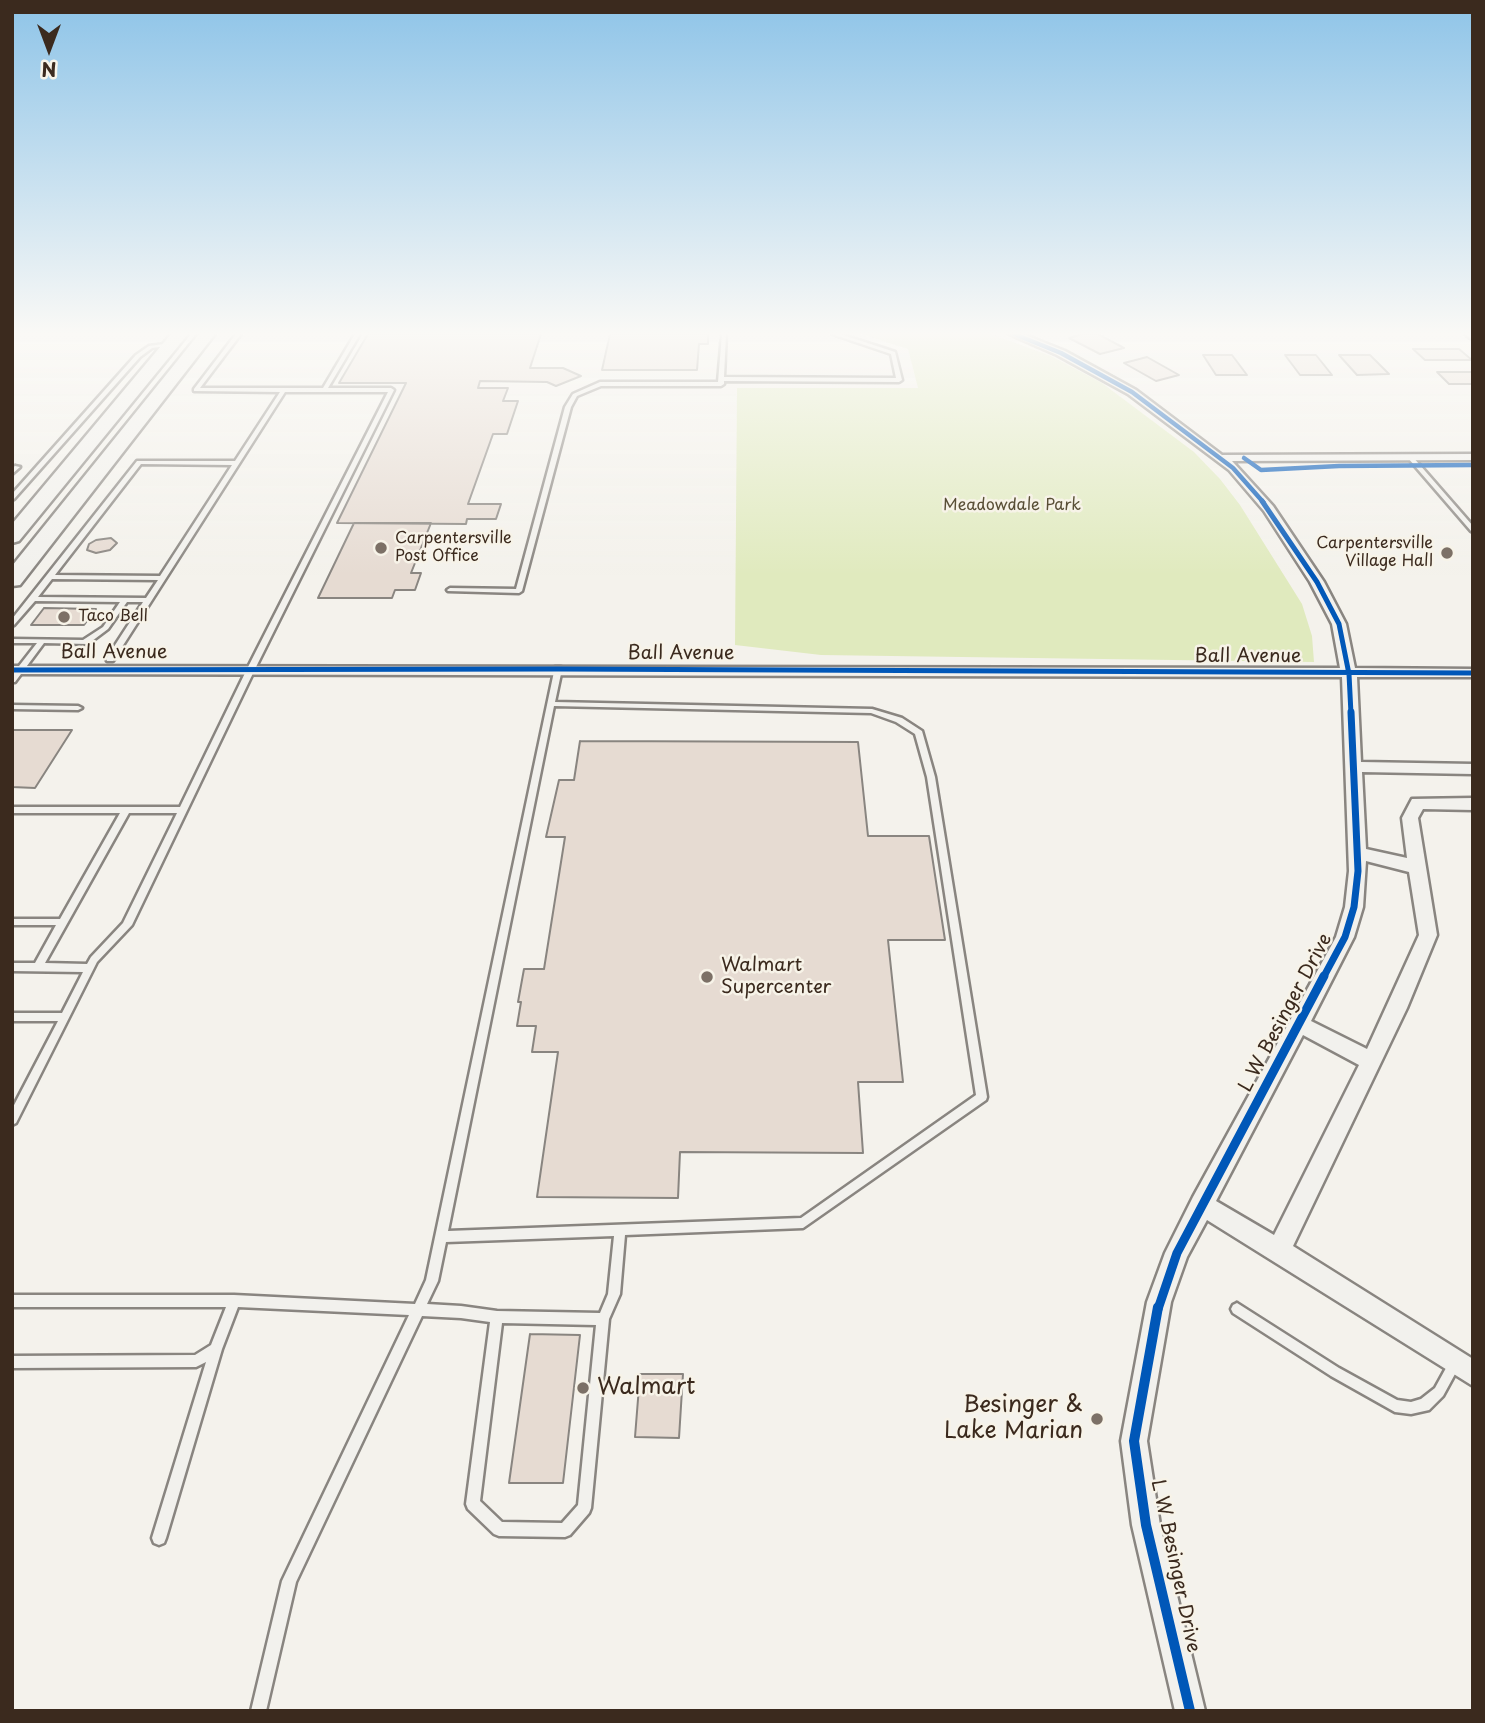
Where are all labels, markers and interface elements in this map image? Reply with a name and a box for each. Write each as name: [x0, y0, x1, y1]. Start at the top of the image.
north arrow: [14, 14, 84, 84]
text: N: [41, 56, 57, 84]
park label: Meadowdale Park: [943, 496, 1081, 516]
place label: Carpentersville Post Office: [395, 529, 512, 567]
place label: Carpentersville Village Hall: [1316, 534, 1433, 572]
marker: Carpentersville Post Office: [373, 540, 389, 556]
marker: Carpentersville Village Hall: [1439, 545, 1455, 561]
place label: Taco Bell: [78, 607, 148, 627]
marker: Taco Bell: [56, 609, 72, 625]
street label: Ball Avenue: [61, 642, 167, 664]
street label: Ball Avenue: [628, 643, 734, 665]
street label: Ball Avenue: [1195, 646, 1301, 668]
street label: L W Besinger Drive: [1235, 930, 1337, 1096]
place label: Walmart Supercenter: [721, 955, 831, 999]
marker: Walmart Supercenter: [699, 969, 715, 985]
place label: Walmart: [597, 1374, 695, 1402]
marker: Walmart: [575, 1380, 591, 1396]
place label: Besinger & Lake Marian: [944, 1392, 1083, 1446]
marker: Besinger & Lake Marian: [1089, 1411, 1105, 1427]
street label: L W Besinger Drive: [1146, 1477, 1204, 1655]

